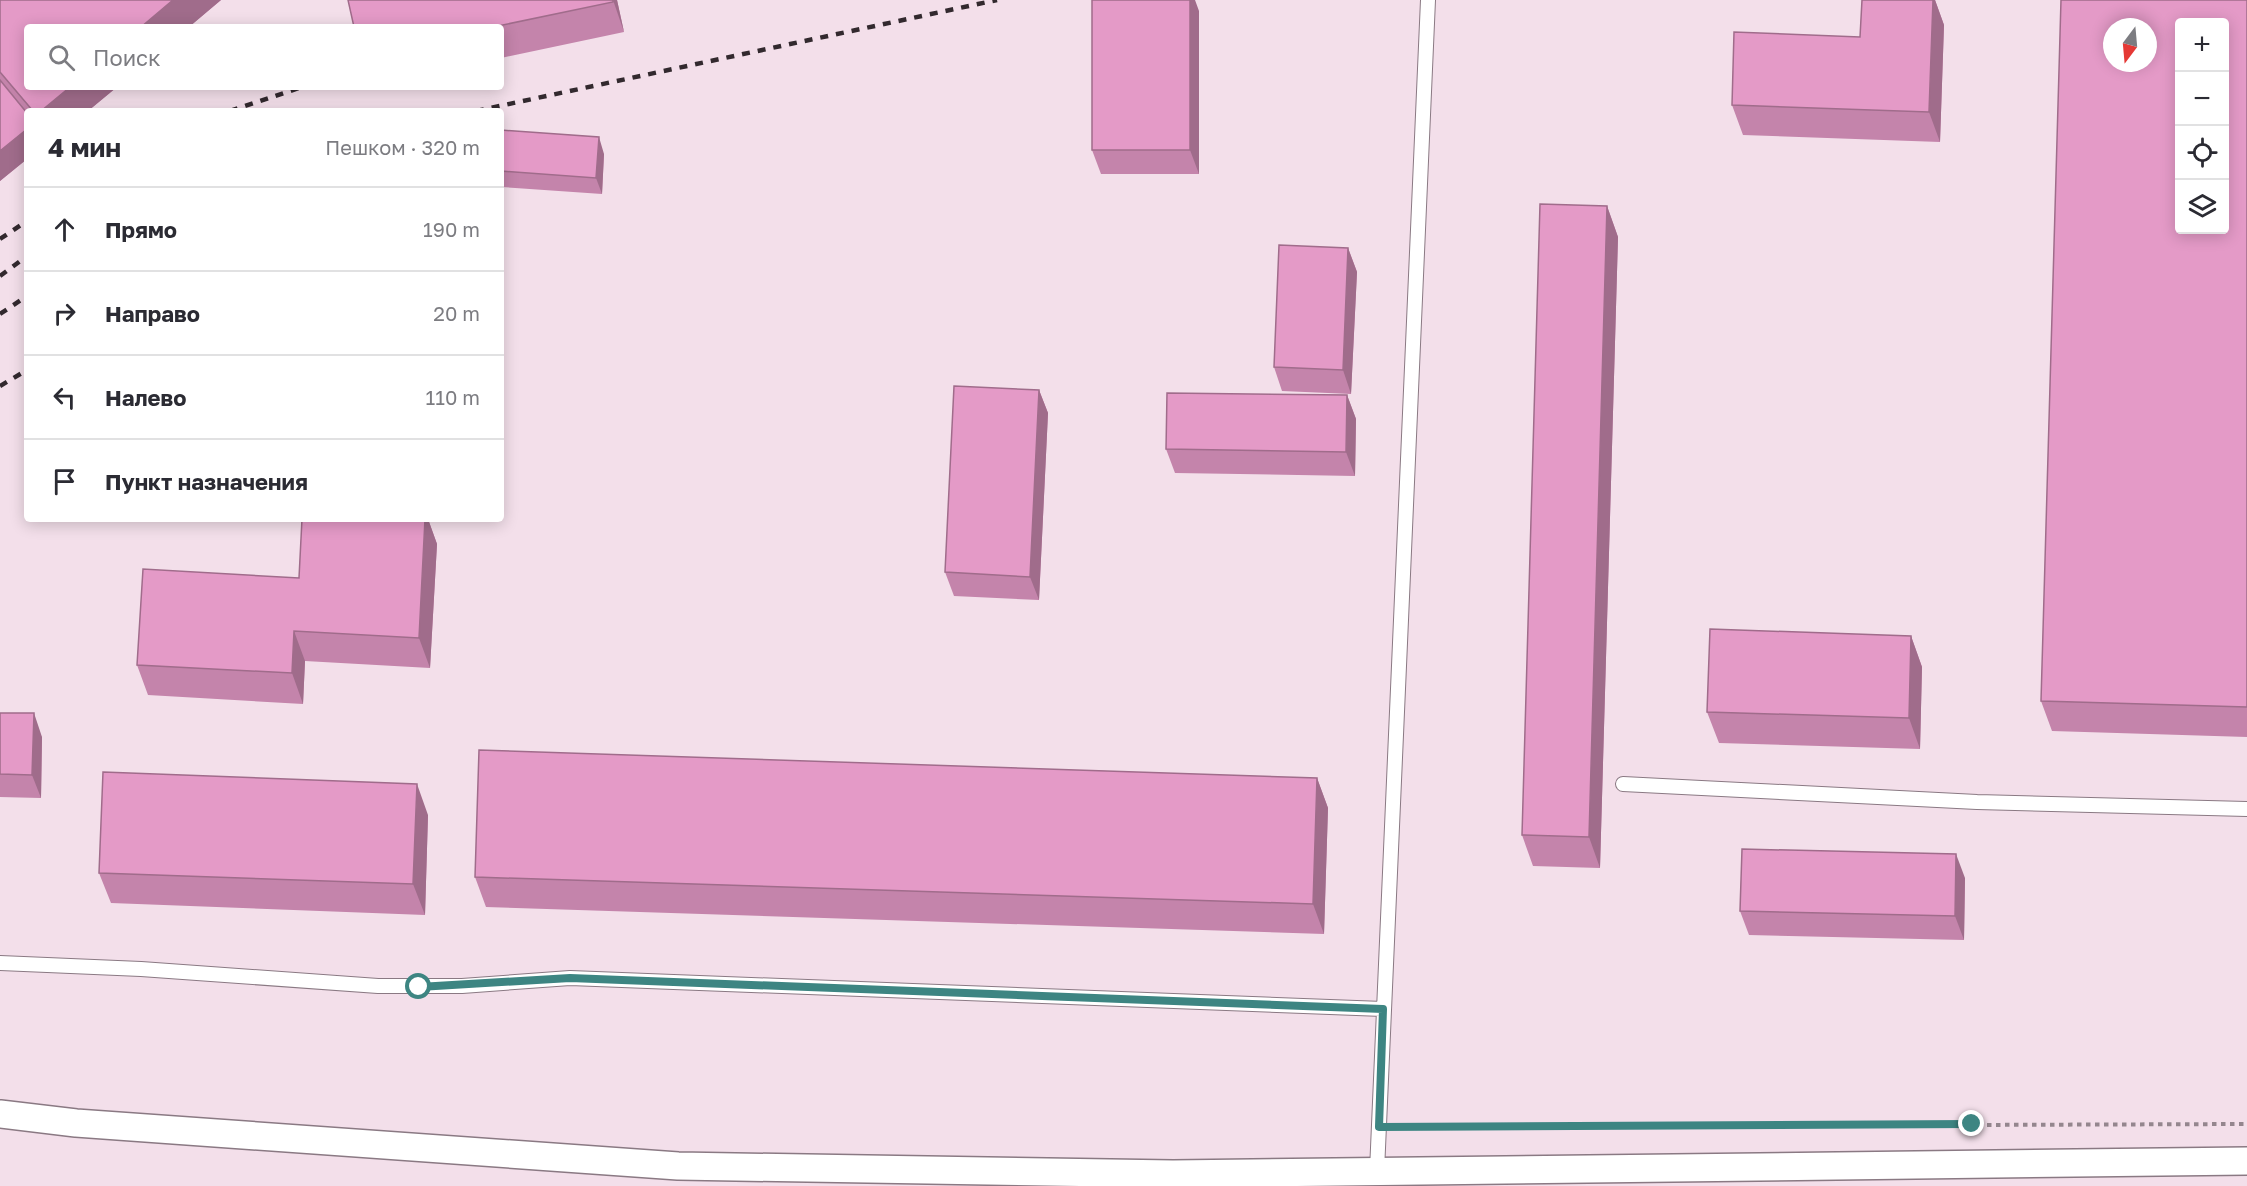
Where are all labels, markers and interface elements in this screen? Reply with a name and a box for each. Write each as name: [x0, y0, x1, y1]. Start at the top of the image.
north arrow: [2103, 18, 2157, 72]
map controls: [2175, 18, 2229, 234]
button: +: [2175, 18, 2229, 72]
search box: [24, 24, 504, 90]
icon: search: [45, 41, 78, 74]
text: Поиск: [93, 44, 161, 71]
button: −: [2175, 72, 2229, 126]
button: locate: [2175, 126, 2229, 180]
text: 4 мин: [48, 132, 121, 163]
text: Пешком · 320 m: [325, 135, 480, 159]
button: layers: [2175, 180, 2229, 234]
icon: ahead: [48, 213, 81, 246]
text: Прямо: [105, 216, 177, 243]
text: 190 m: [423, 217, 480, 241]
icon: right: [48, 297, 81, 330]
text: Направо: [105, 300, 200, 327]
text: 20 m: [433, 301, 480, 325]
icon: left: [48, 381, 81, 414]
text: Налево: [105, 384, 187, 411]
text: 110 m: [426, 385, 480, 409]
icon: arrive: [48, 465, 81, 498]
text: Пункт назначения: [105, 468, 308, 495]
route start: [405, 973, 431, 999]
route end: [1958, 1110, 1984, 1136]

